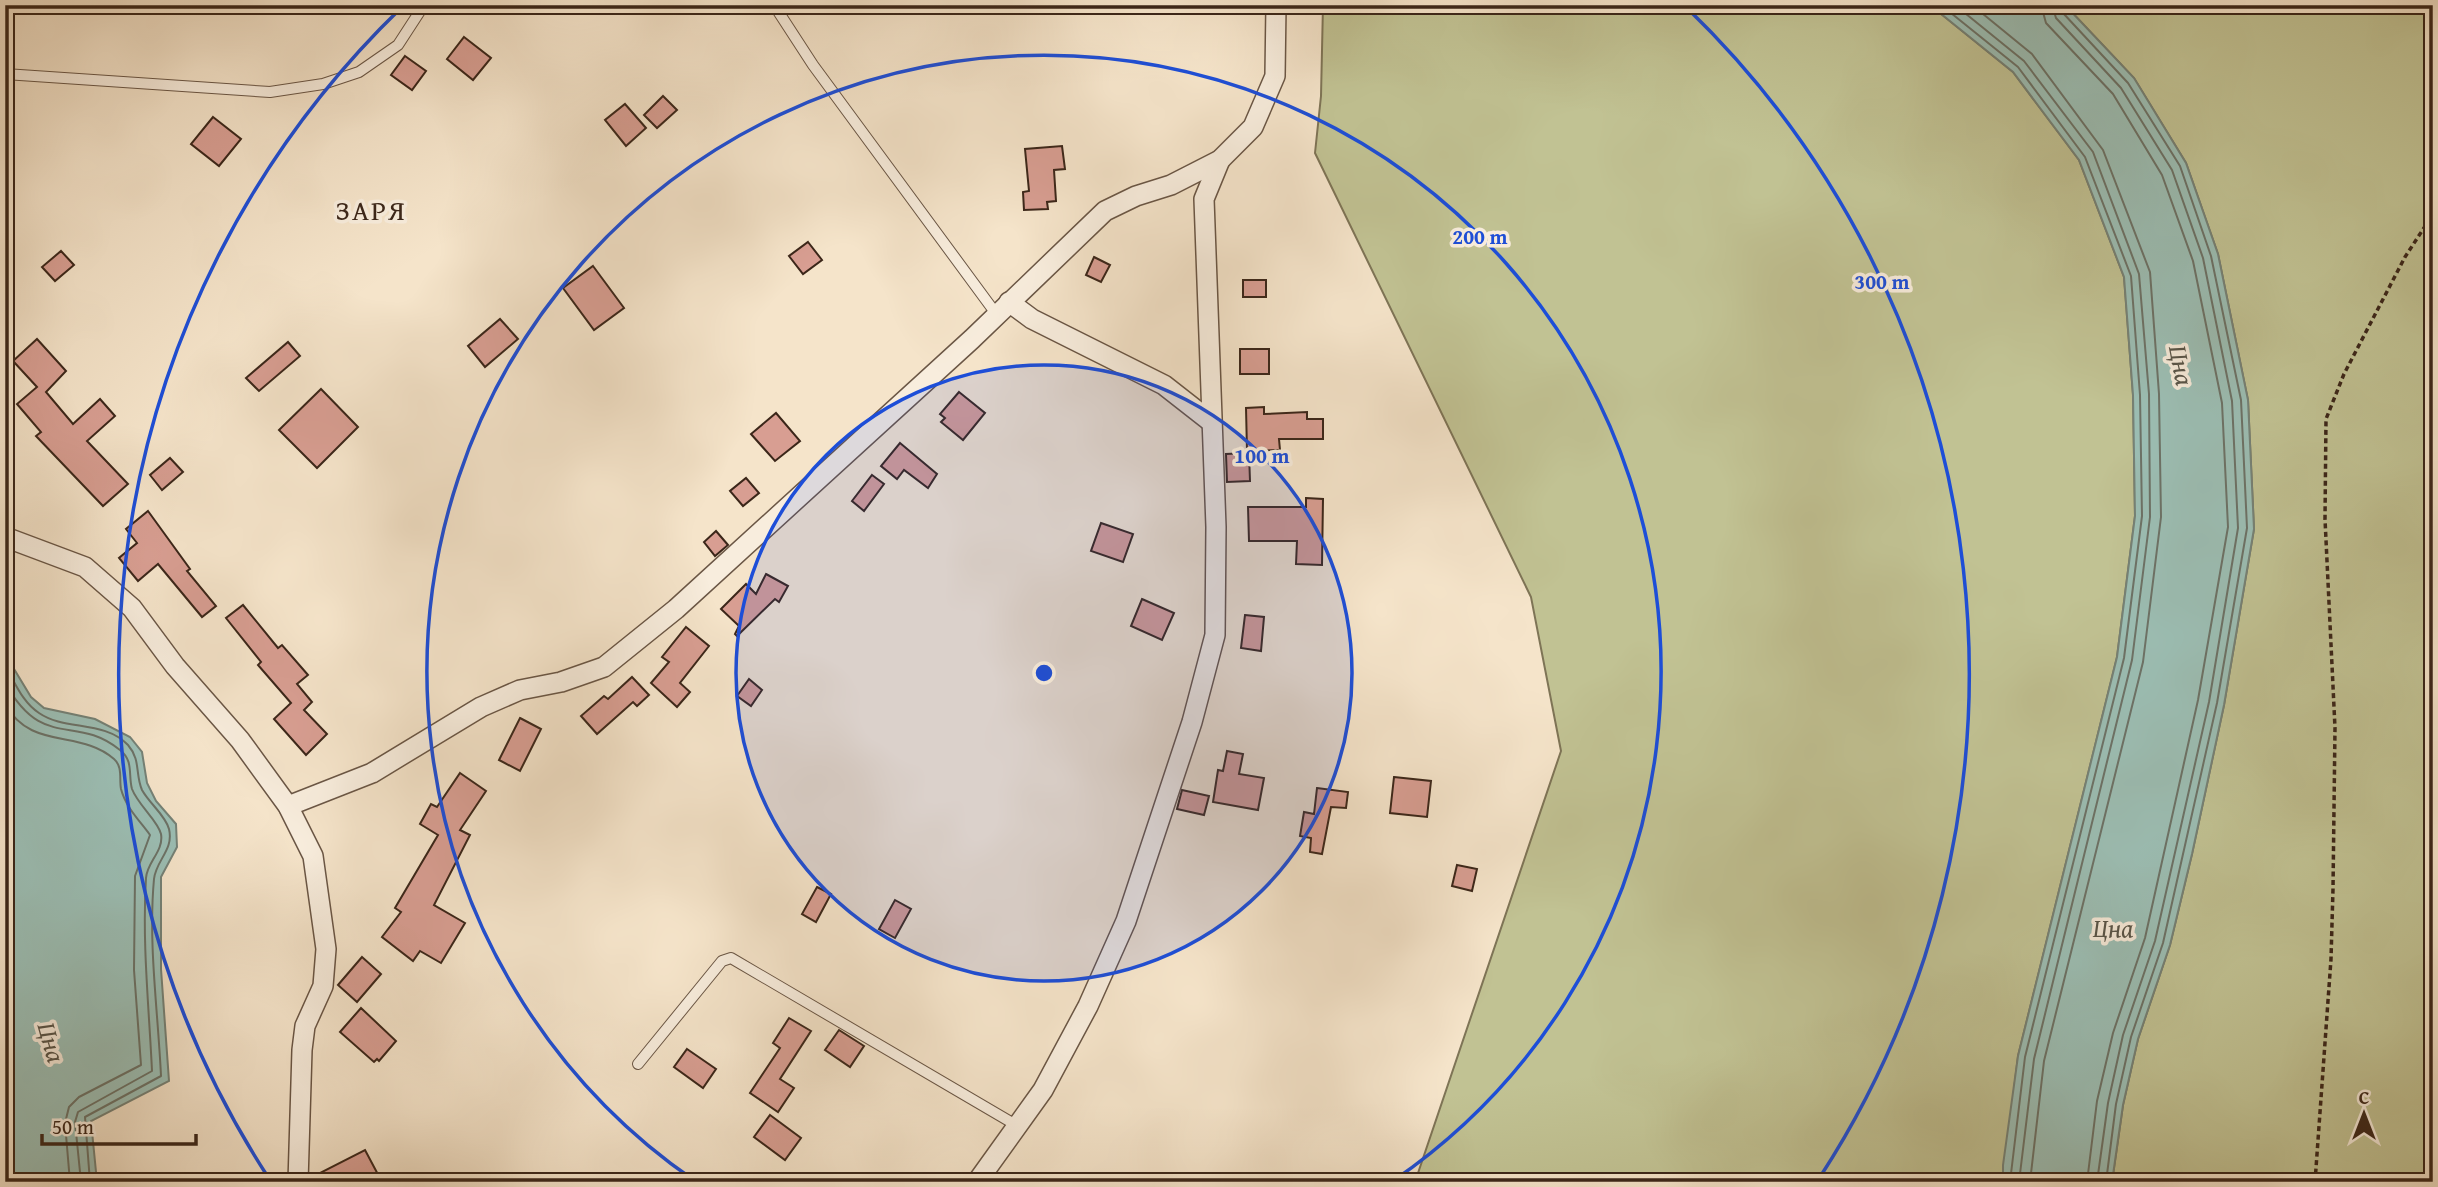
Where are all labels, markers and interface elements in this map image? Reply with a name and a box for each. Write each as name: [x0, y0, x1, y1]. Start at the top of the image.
district label: ЗАРЯ: [336, 189, 406, 230]
text: 200 m: [1452, 221, 1508, 252]
text: 300 m: [1854, 266, 1910, 297]
water label: Цна: [2159, 341, 2205, 389]
text: 100 m: [1234, 440, 1290, 471]
centre of rings: [1032, 661, 1056, 685]
water label: Цна: [2093, 908, 2133, 947]
water label: Цна: [28, 1017, 76, 1067]
north arrow: [2330, 1078, 2400, 1148]
text: С: [2359, 1083, 2370, 1111]
scale bar: [42, 1103, 196, 1147]
text: 50 m: [52, 1111, 94, 1142]

